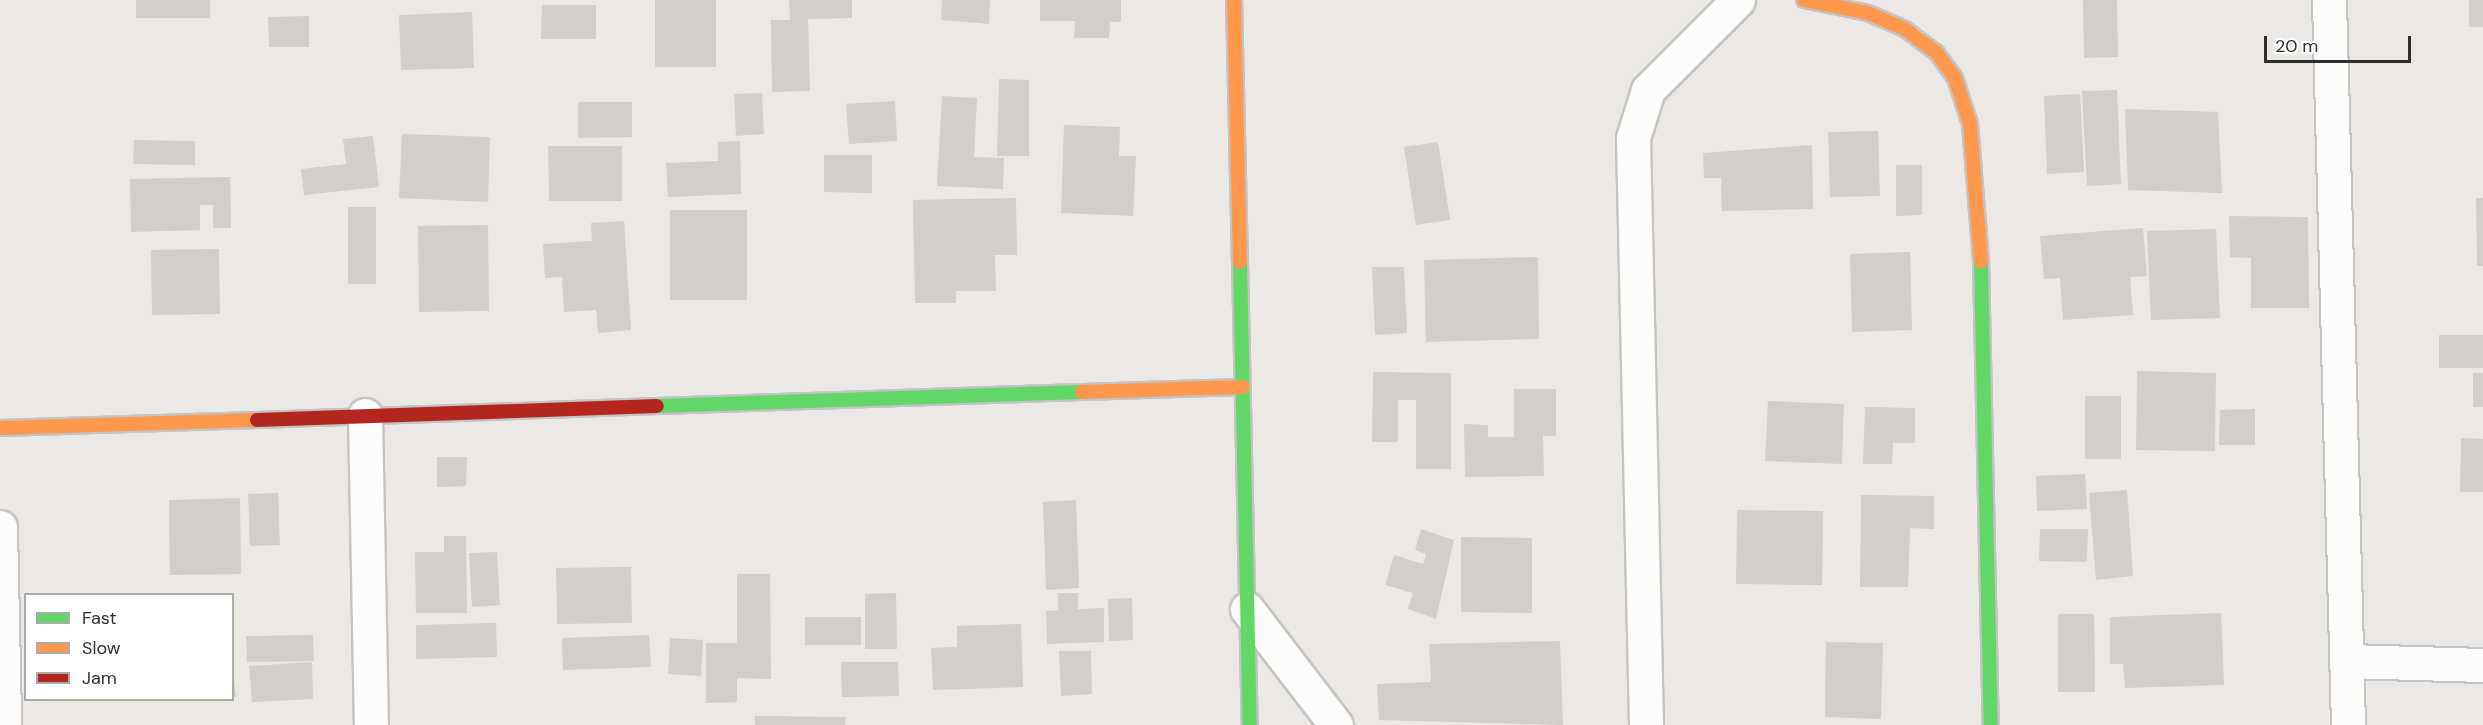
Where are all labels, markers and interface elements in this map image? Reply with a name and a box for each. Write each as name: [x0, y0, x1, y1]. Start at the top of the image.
scale bar: [2267, 24, 2414, 62]
text: 20 m: [2275, 34, 2318, 58]
legend: [24, 593, 234, 701]
text: Fast: [82, 606, 117, 630]
text: Slow: [82, 636, 121, 660]
text: Jam: [82, 666, 117, 690]

